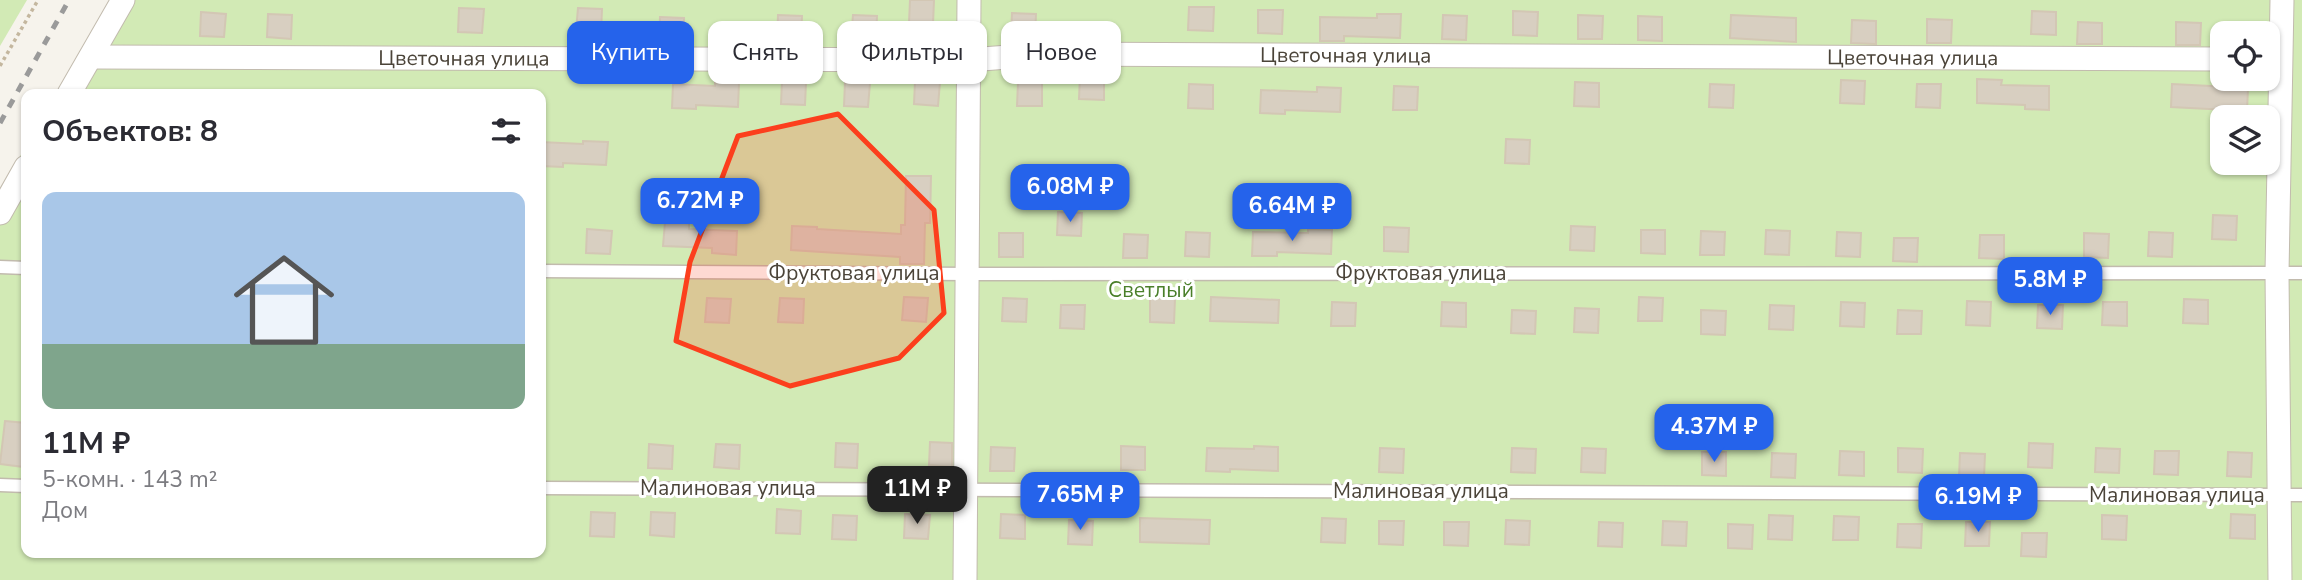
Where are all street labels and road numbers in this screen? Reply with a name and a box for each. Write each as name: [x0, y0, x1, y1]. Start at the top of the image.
street label: Цветочная улица: [1260, 41, 1431, 70]
street label: Цветочная улица: [1827, 43, 1998, 72]
street label: Цветочная улица: [378, 44, 550, 73]
street label: Фруктовая улица: [768, 259, 940, 287]
street label: Фруктовая улица: [1335, 259, 1507, 287]
street label: Малиновая улица: [640, 474, 816, 502]
street label: Малиновая улица: [1333, 477, 1509, 505]
street label: Малиновая улица: [2089, 481, 2265, 509]

